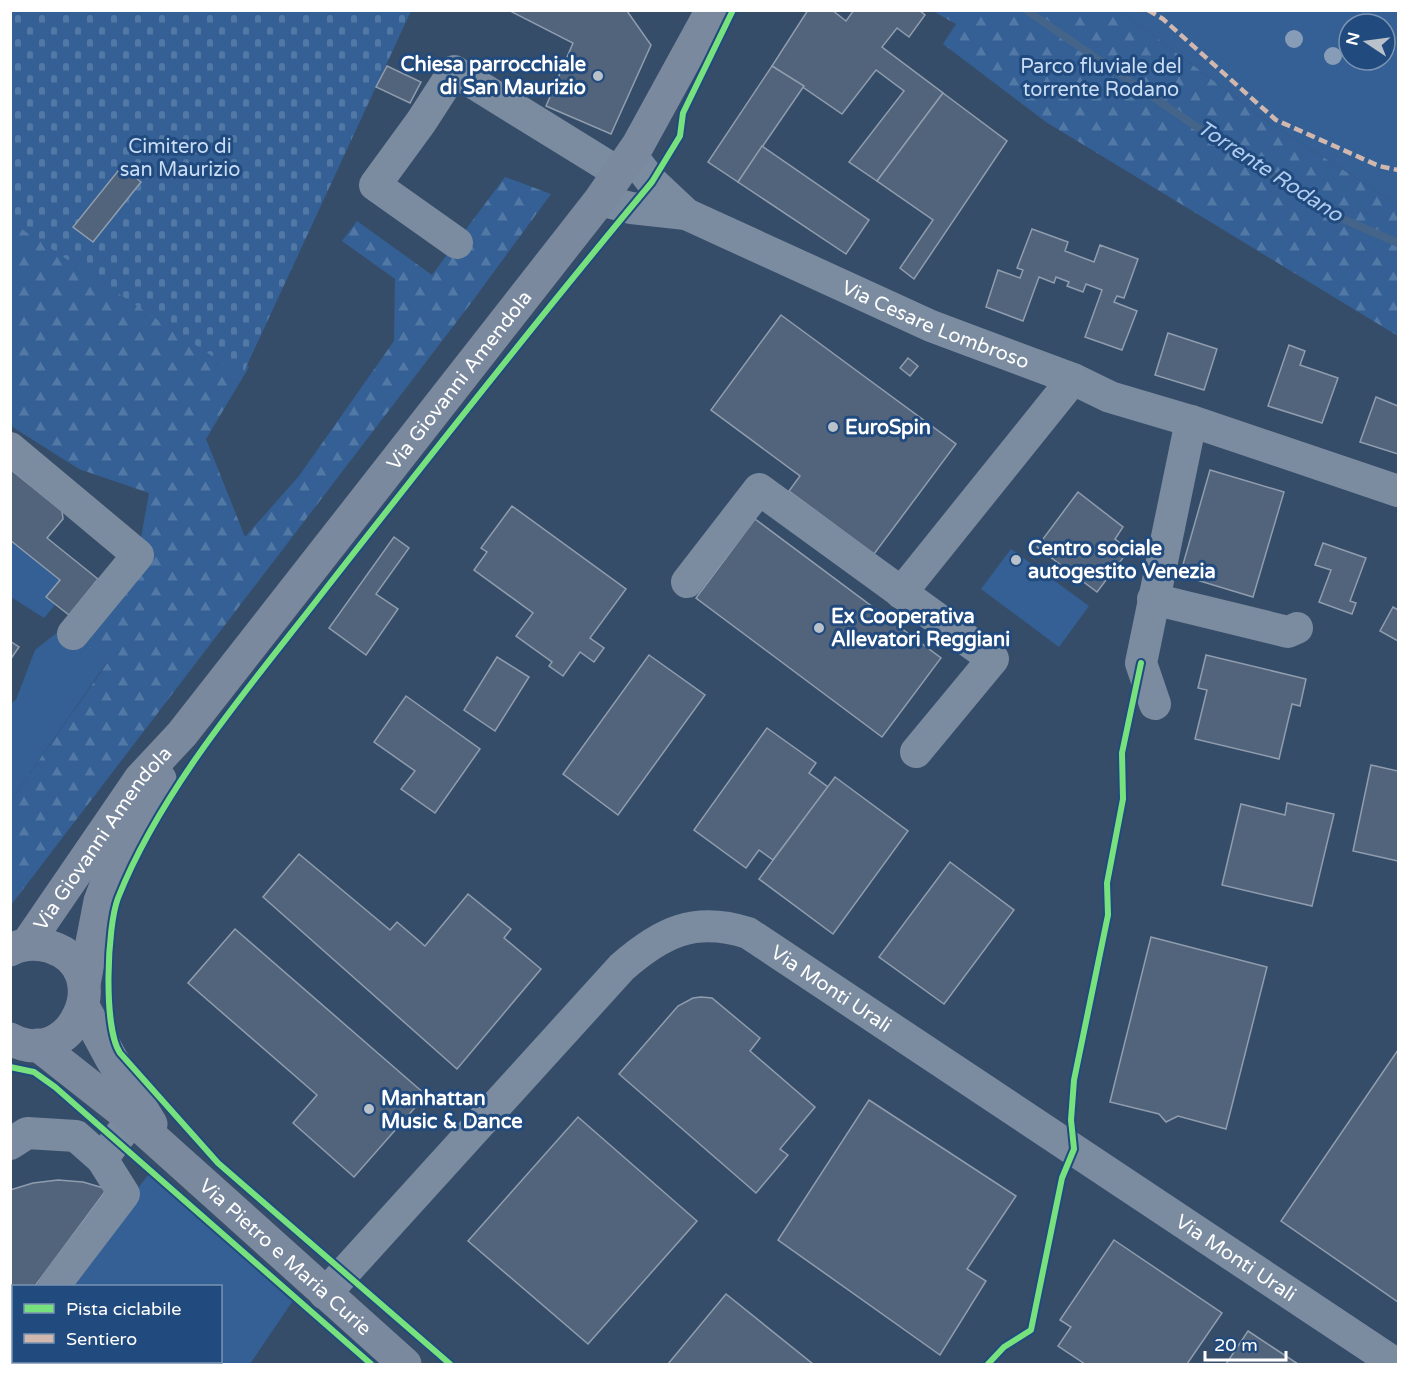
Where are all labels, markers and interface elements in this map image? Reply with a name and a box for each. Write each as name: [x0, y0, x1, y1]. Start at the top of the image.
north arrow: [1337, 12, 1397, 72]
text: N: [1342, 30, 1365, 47]
place label: Chiesa parrocchiale di San Maurizio: [401, 53, 586, 100]
park label: Parco fluviale del torrente Rodano: [1020, 55, 1182, 102]
marker: Chiesa parrocchiale di San Maurizio: [591, 69, 605, 83]
water label: Torrente Rodano: [1192, 115, 1348, 228]
park label: Cimitero di san Maurizio: [120, 135, 240, 182]
street label: Via Cesare Lombroso: [838, 276, 1032, 375]
street label: Via Giovanni Amendola: [382, 286, 537, 475]
place label: EuroSpin: [845, 416, 931, 440]
marker: EuroSpin: [826, 420, 840, 434]
place label: Centro sociale autogestito Venezia: [1028, 537, 1216, 584]
marker: Centro sociale autogestito Venezia: [1009, 553, 1023, 567]
place label: Ex Cooperativa Allevatori Reggiani: [831, 605, 1010, 652]
marker: Ex Cooperativa Allevatori Reggiani: [812, 621, 826, 635]
street label: Via Giovanni Amendola: [29, 742, 177, 935]
street label: Via Monti Urali: [766, 941, 896, 1038]
place label: Manhattan Music & Dance: [381, 1087, 523, 1134]
marker: Manhattan Music & Dance: [362, 1102, 376, 1116]
street label: Via Pietro e Maria Curie: [194, 1174, 376, 1341]
street label: Via Monti Urali: [1171, 1210, 1300, 1307]
legend: [12, 1285, 222, 1363]
text: Pista ciclabile: [66, 1298, 181, 1320]
scale bar: [1205, 1324, 1286, 1362]
text: Sentiero: [66, 1328, 137, 1350]
text: 20 m: [1214, 1334, 1258, 1356]

